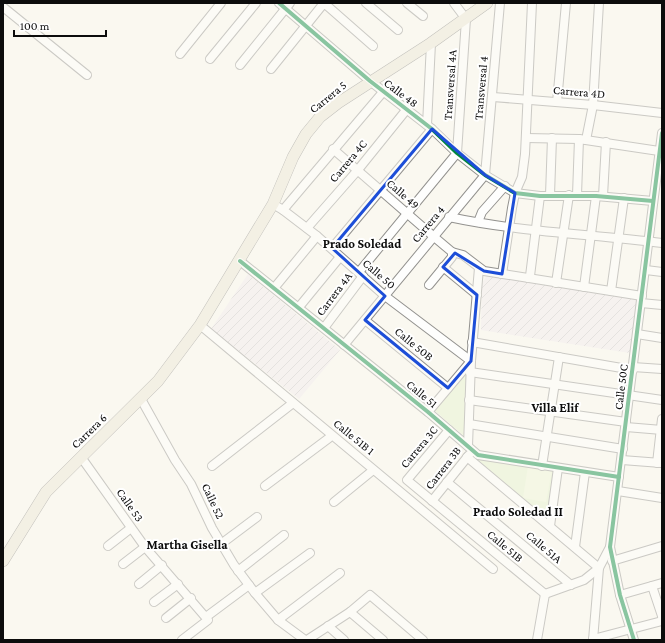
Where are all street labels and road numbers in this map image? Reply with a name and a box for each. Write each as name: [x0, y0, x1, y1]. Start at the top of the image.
street label: Transversal 4A: [441, 49, 459, 121]
street label: Transversal 4: [471, 56, 491, 120]
street label: Calle 48: [381, 76, 421, 110]
street label: Carrera 5: [307, 78, 349, 116]
street label: Carrera 4D: [552, 83, 606, 101]
street label: Carrera 4C: [326, 137, 370, 185]
street label: Calle 49: [384, 176, 422, 212]
street label: Carrera 4: [408, 203, 448, 245]
street label: Calle 50: [360, 256, 398, 292]
street label: Carrera 4A: [313, 269, 355, 319]
street label: Calle 50B: [392, 324, 436, 364]
street label: Calle 50C: [611, 363, 631, 411]
street label: Calle 51: [404, 377, 440, 411]
street label: Carrera 6: [68, 411, 110, 451]
street label: Calle 51B 1: [331, 416, 377, 458]
street label: Carrera 3C: [397, 423, 441, 471]
street label: Carrera 3B: [422, 444, 464, 492]
street label: Calle 52: [199, 481, 227, 521]
street label: Calle 53: [113, 486, 147, 525]
street label: Calle 51B: [484, 527, 526, 565]
street label: Calle 51A: [523, 528, 565, 566]

